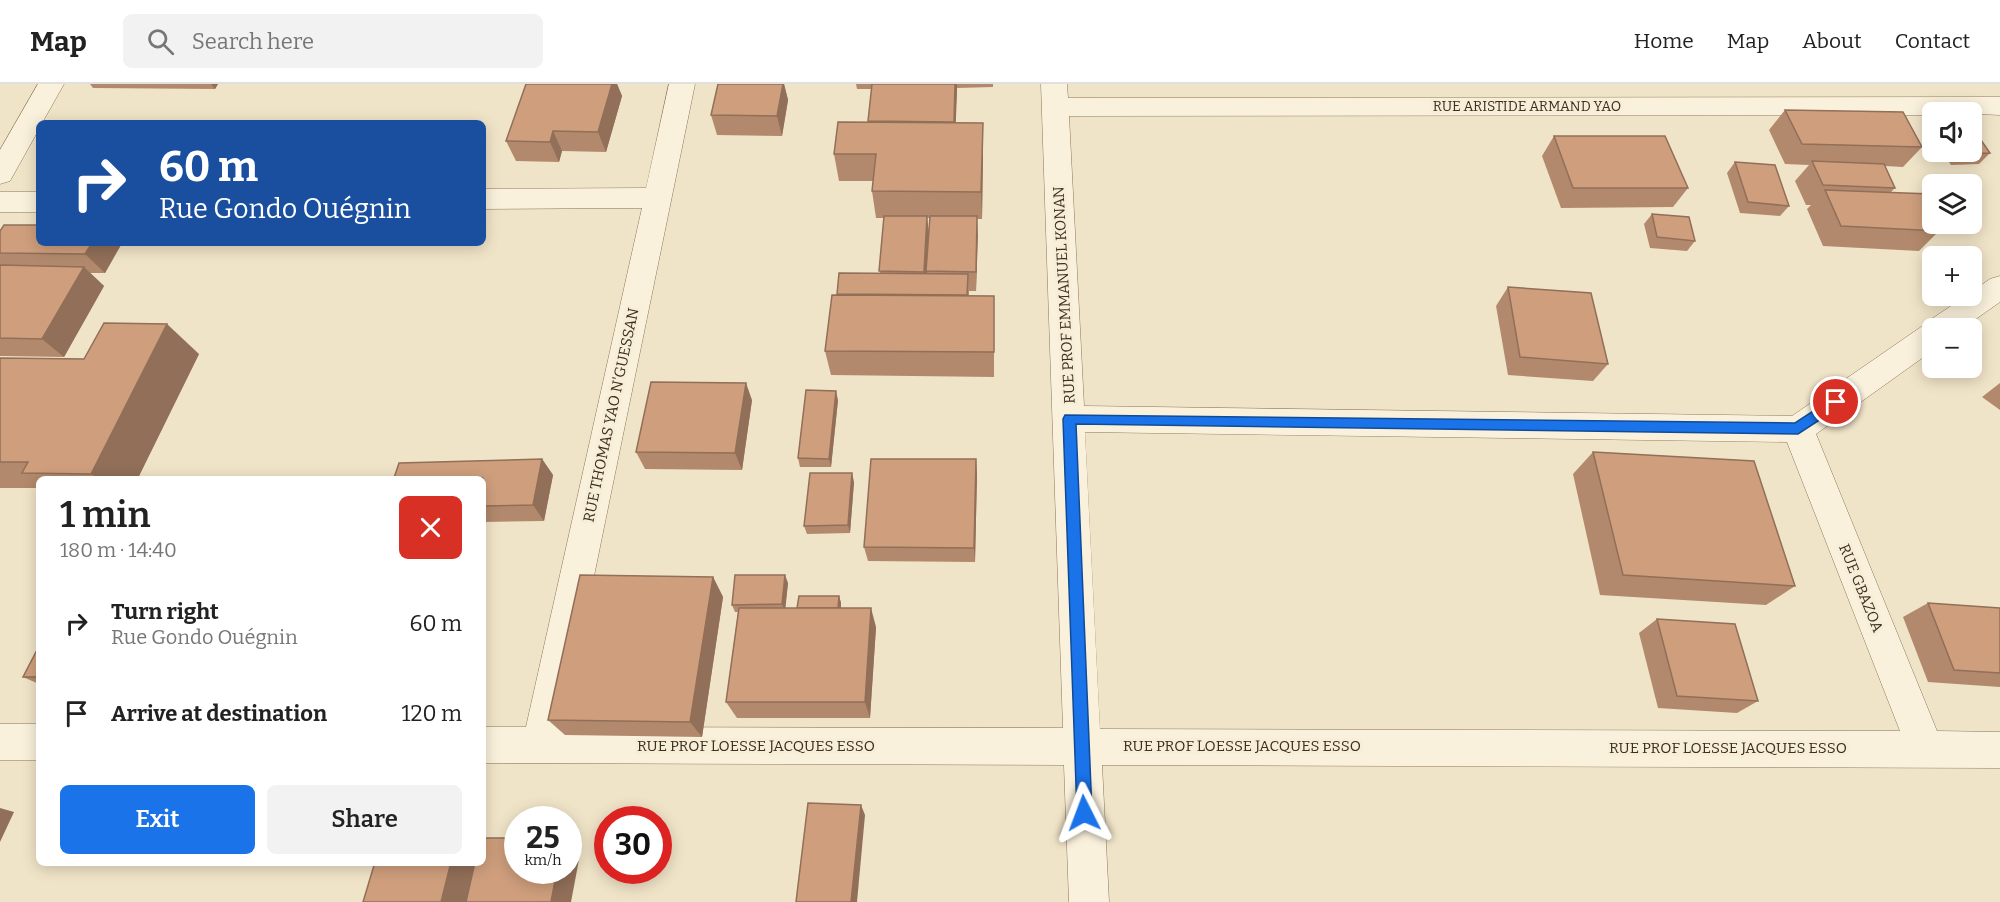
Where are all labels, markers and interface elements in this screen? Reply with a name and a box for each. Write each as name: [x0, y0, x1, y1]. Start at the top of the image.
search box: [123, 14, 543, 68]
text: Map: [30, 25, 87, 58]
icon: search: [144, 25, 177, 58]
text: Search here: [192, 28, 314, 55]
text: Home: [1634, 28, 1694, 54]
text: Map: [1727, 28, 1769, 54]
text: About: [1802, 28, 1862, 54]
text: Contact: [1895, 28, 1970, 54]
street label: RUE ARISTIDE ARMAND YAO: [1433, 98, 1621, 115]
map controls: [1922, 102, 1982, 378]
button: sound: [1922, 102, 1982, 162]
text: 60 m: [159, 142, 258, 192]
icon: right: [60, 144, 138, 222]
button: layers: [1922, 174, 1982, 234]
street label: RUE PROF EMMANUEL KONAN: [1049, 186, 1079, 404]
text: Rue Gondo Ouégnin: [159, 193, 411, 225]
button: +: [1922, 246, 1982, 306]
street label: RUE THOMAS YAO N'GUESSAN: [579, 306, 643, 524]
button: −: [1922, 318, 1982, 378]
pin: [1810, 376, 1861, 427]
icon: arrive: [1819, 385, 1852, 418]
text: 1 min: [60, 493, 151, 537]
button: close: [399, 496, 462, 559]
text: 180 m · 14:40: [60, 538, 177, 562]
street label: RUE GBAZOA: [1835, 541, 1887, 635]
text: Turn right: [111, 598, 219, 625]
icon: right: [60, 607, 93, 640]
text: 60 m: [410, 610, 462, 637]
text: Rue Gondo Ouégnin: [111, 625, 298, 649]
icon: arrive: [60, 697, 93, 730]
text: Arrive at destination: [111, 700, 327, 727]
text: 120 m: [402, 700, 462, 727]
street label: RUE PROF LOESSE JACQUES ESSO: [637, 737, 875, 755]
street label: RUE PROF LOESSE JACQUES ESSO: [1123, 737, 1361, 755]
street label: RUE PROF LOESSE JACQUES ESSO: [1609, 739, 1847, 757]
position arrow: [1052, 781, 1116, 845]
button: Exit: [60, 785, 255, 854]
button: Share: [267, 785, 462, 854]
speed limit sign: 30: [594, 806, 672, 884]
text: 25: [526, 820, 560, 856]
text: km/h: [524, 851, 562, 869]

